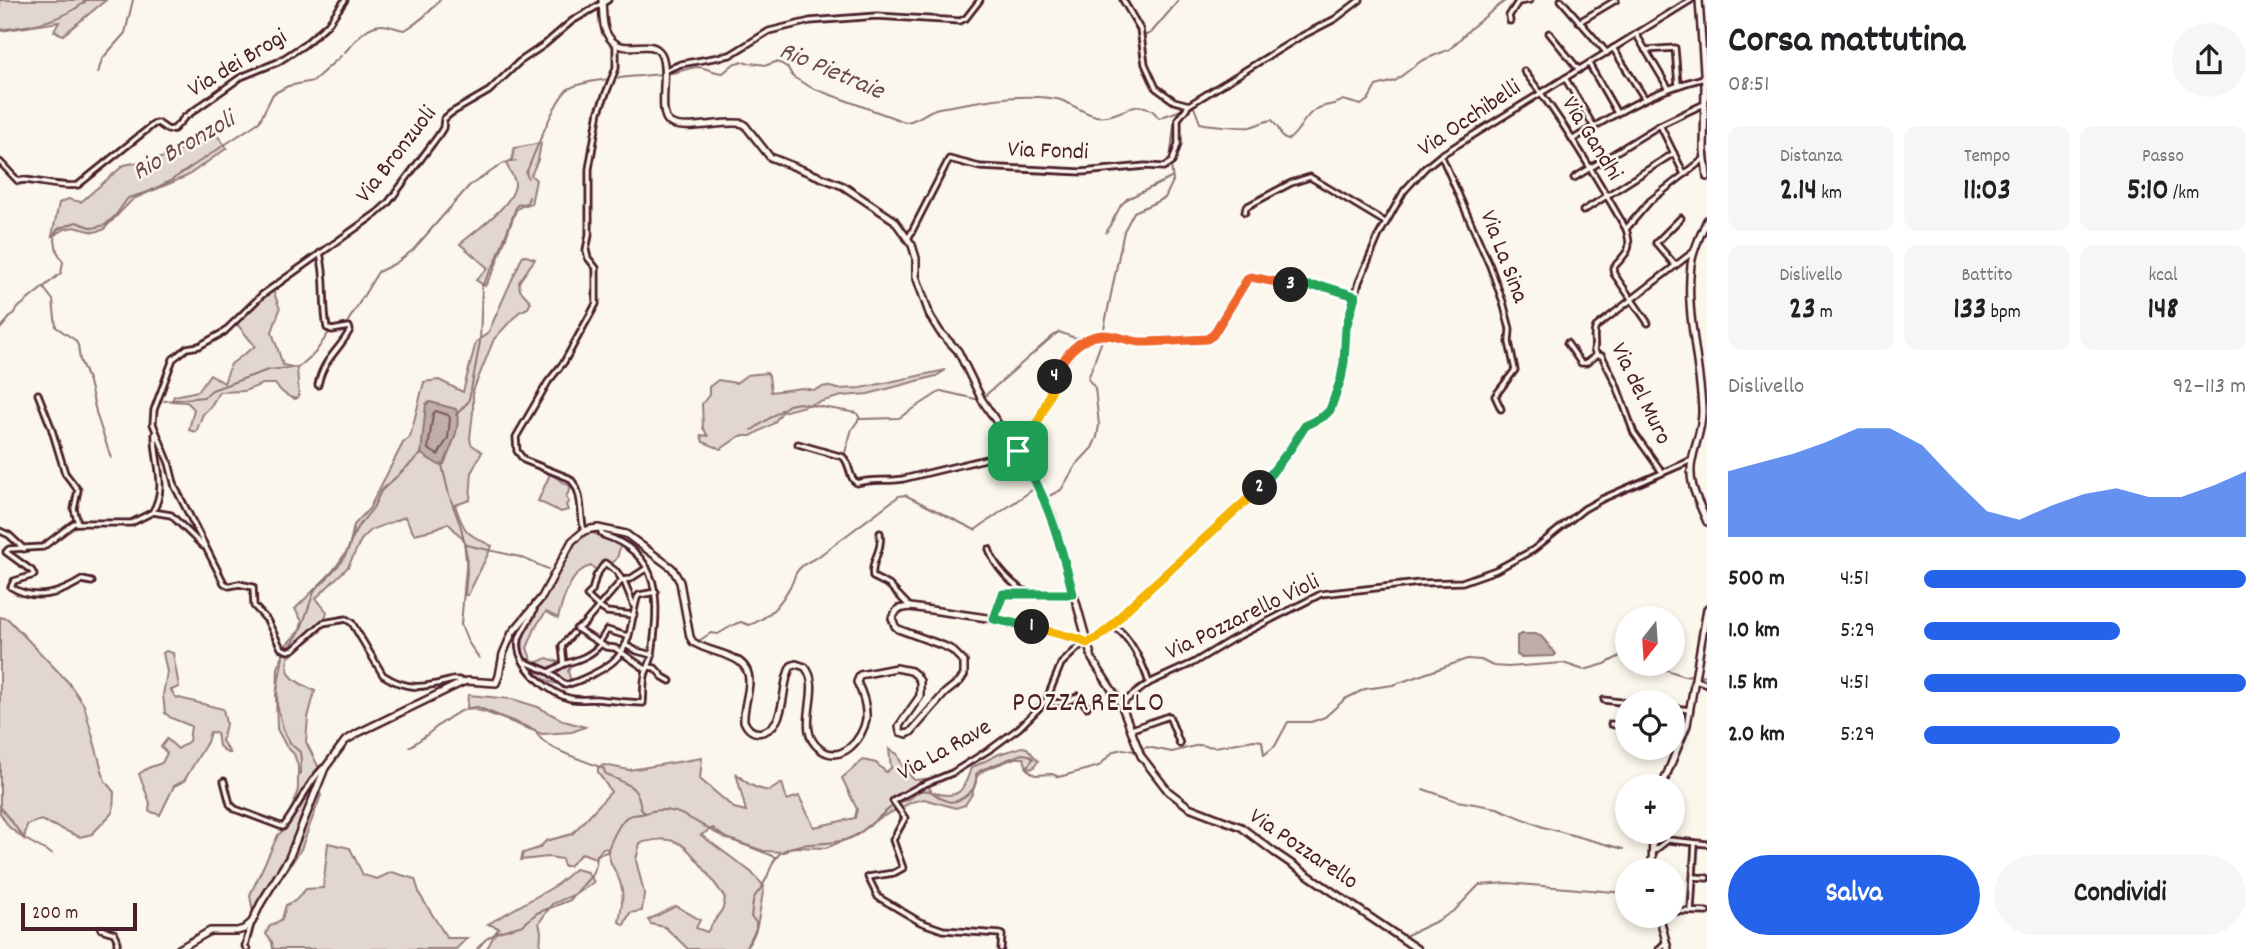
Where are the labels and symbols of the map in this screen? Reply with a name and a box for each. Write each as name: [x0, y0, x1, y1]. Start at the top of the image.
street label: Via dei Brogi: [182, 21, 294, 107]
water label: Rio Pietraie: [773, 33, 891, 111]
street label: Via Occhibelli: [1412, 72, 1528, 166]
street label: Via Gandhi: [1552, 90, 1630, 188]
street label: Via Bronzuoli: [348, 99, 446, 211]
water label: Rio Bronzoli: [126, 101, 246, 191]
street label: Via Fondi: [1007, 134, 1089, 170]
street label: Via La Sina: [1470, 206, 1536, 309]
pin: 3: [1274, 268, 1308, 302]
street label: Via del Muro: [1601, 337, 1679, 451]
pin: 4: [1038, 360, 1072, 394]
pin: [988, 421, 1048, 481]
pin: 2: [1242, 470, 1278, 505]
street label: Via Pozzarello Violi: [1160, 566, 1326, 670]
north arrow: [1615, 606, 1685, 676]
pin: 1: [1014, 610, 1050, 644]
district label: POZZARELLO: [1012, 685, 1166, 725]
street label: Via La Rave: [892, 711, 998, 791]
street label: Via Pozzarello: [1242, 801, 1364, 899]
scale bar: [21, 900, 136, 932]

